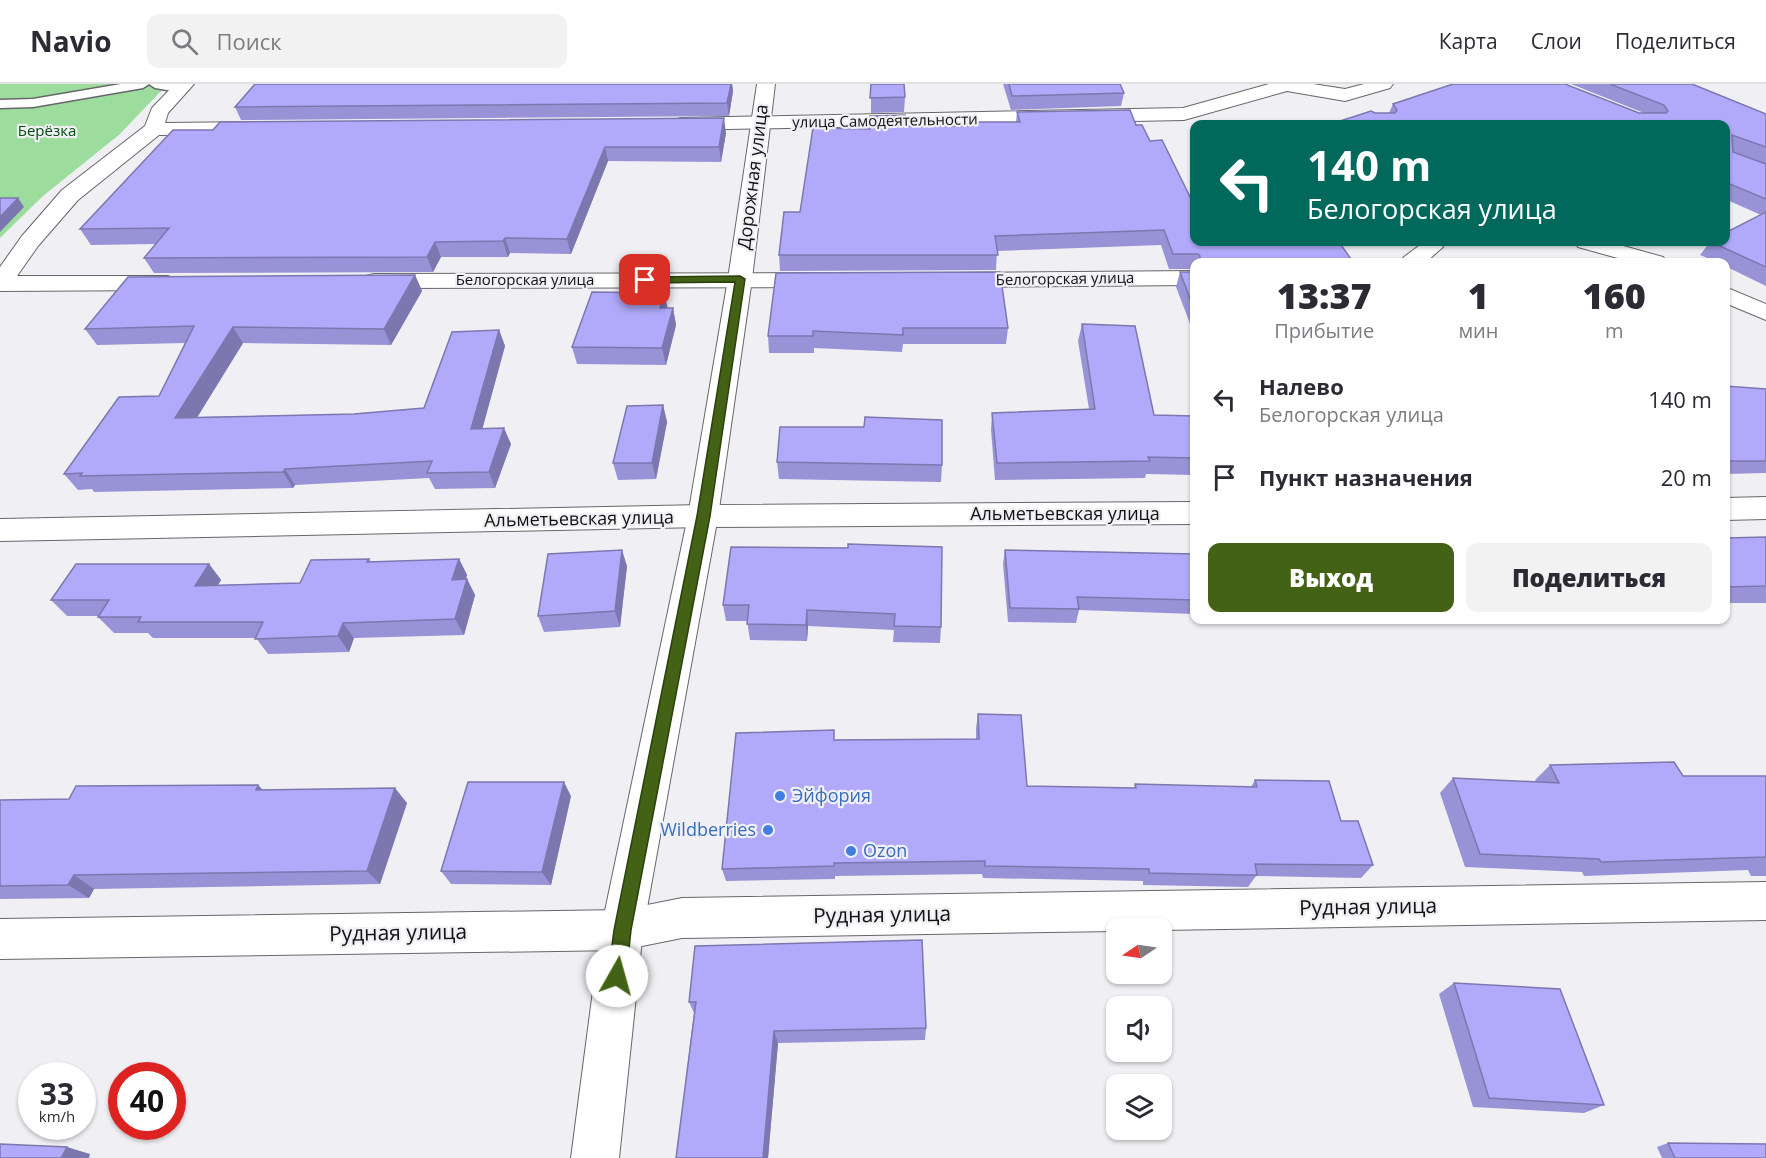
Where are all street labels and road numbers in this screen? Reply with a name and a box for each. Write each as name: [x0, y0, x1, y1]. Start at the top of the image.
street label: Дорожная улица: [731, 103, 773, 251]
street label: улица Самодеятельности: [792, 108, 978, 132]
street label: Белогорская улица: [995, 267, 1135, 289]
street label: Белогорская улица: [456, 269, 594, 289]
street label: Альметьевская улица: [970, 501, 1160, 525]
street label: Альметьевская улица: [484, 504, 674, 532]
street label: Рудная улица: [1299, 891, 1437, 921]
street label: Рудная улица: [813, 899, 951, 929]
street label: Рудная улица: [329, 917, 467, 947]

